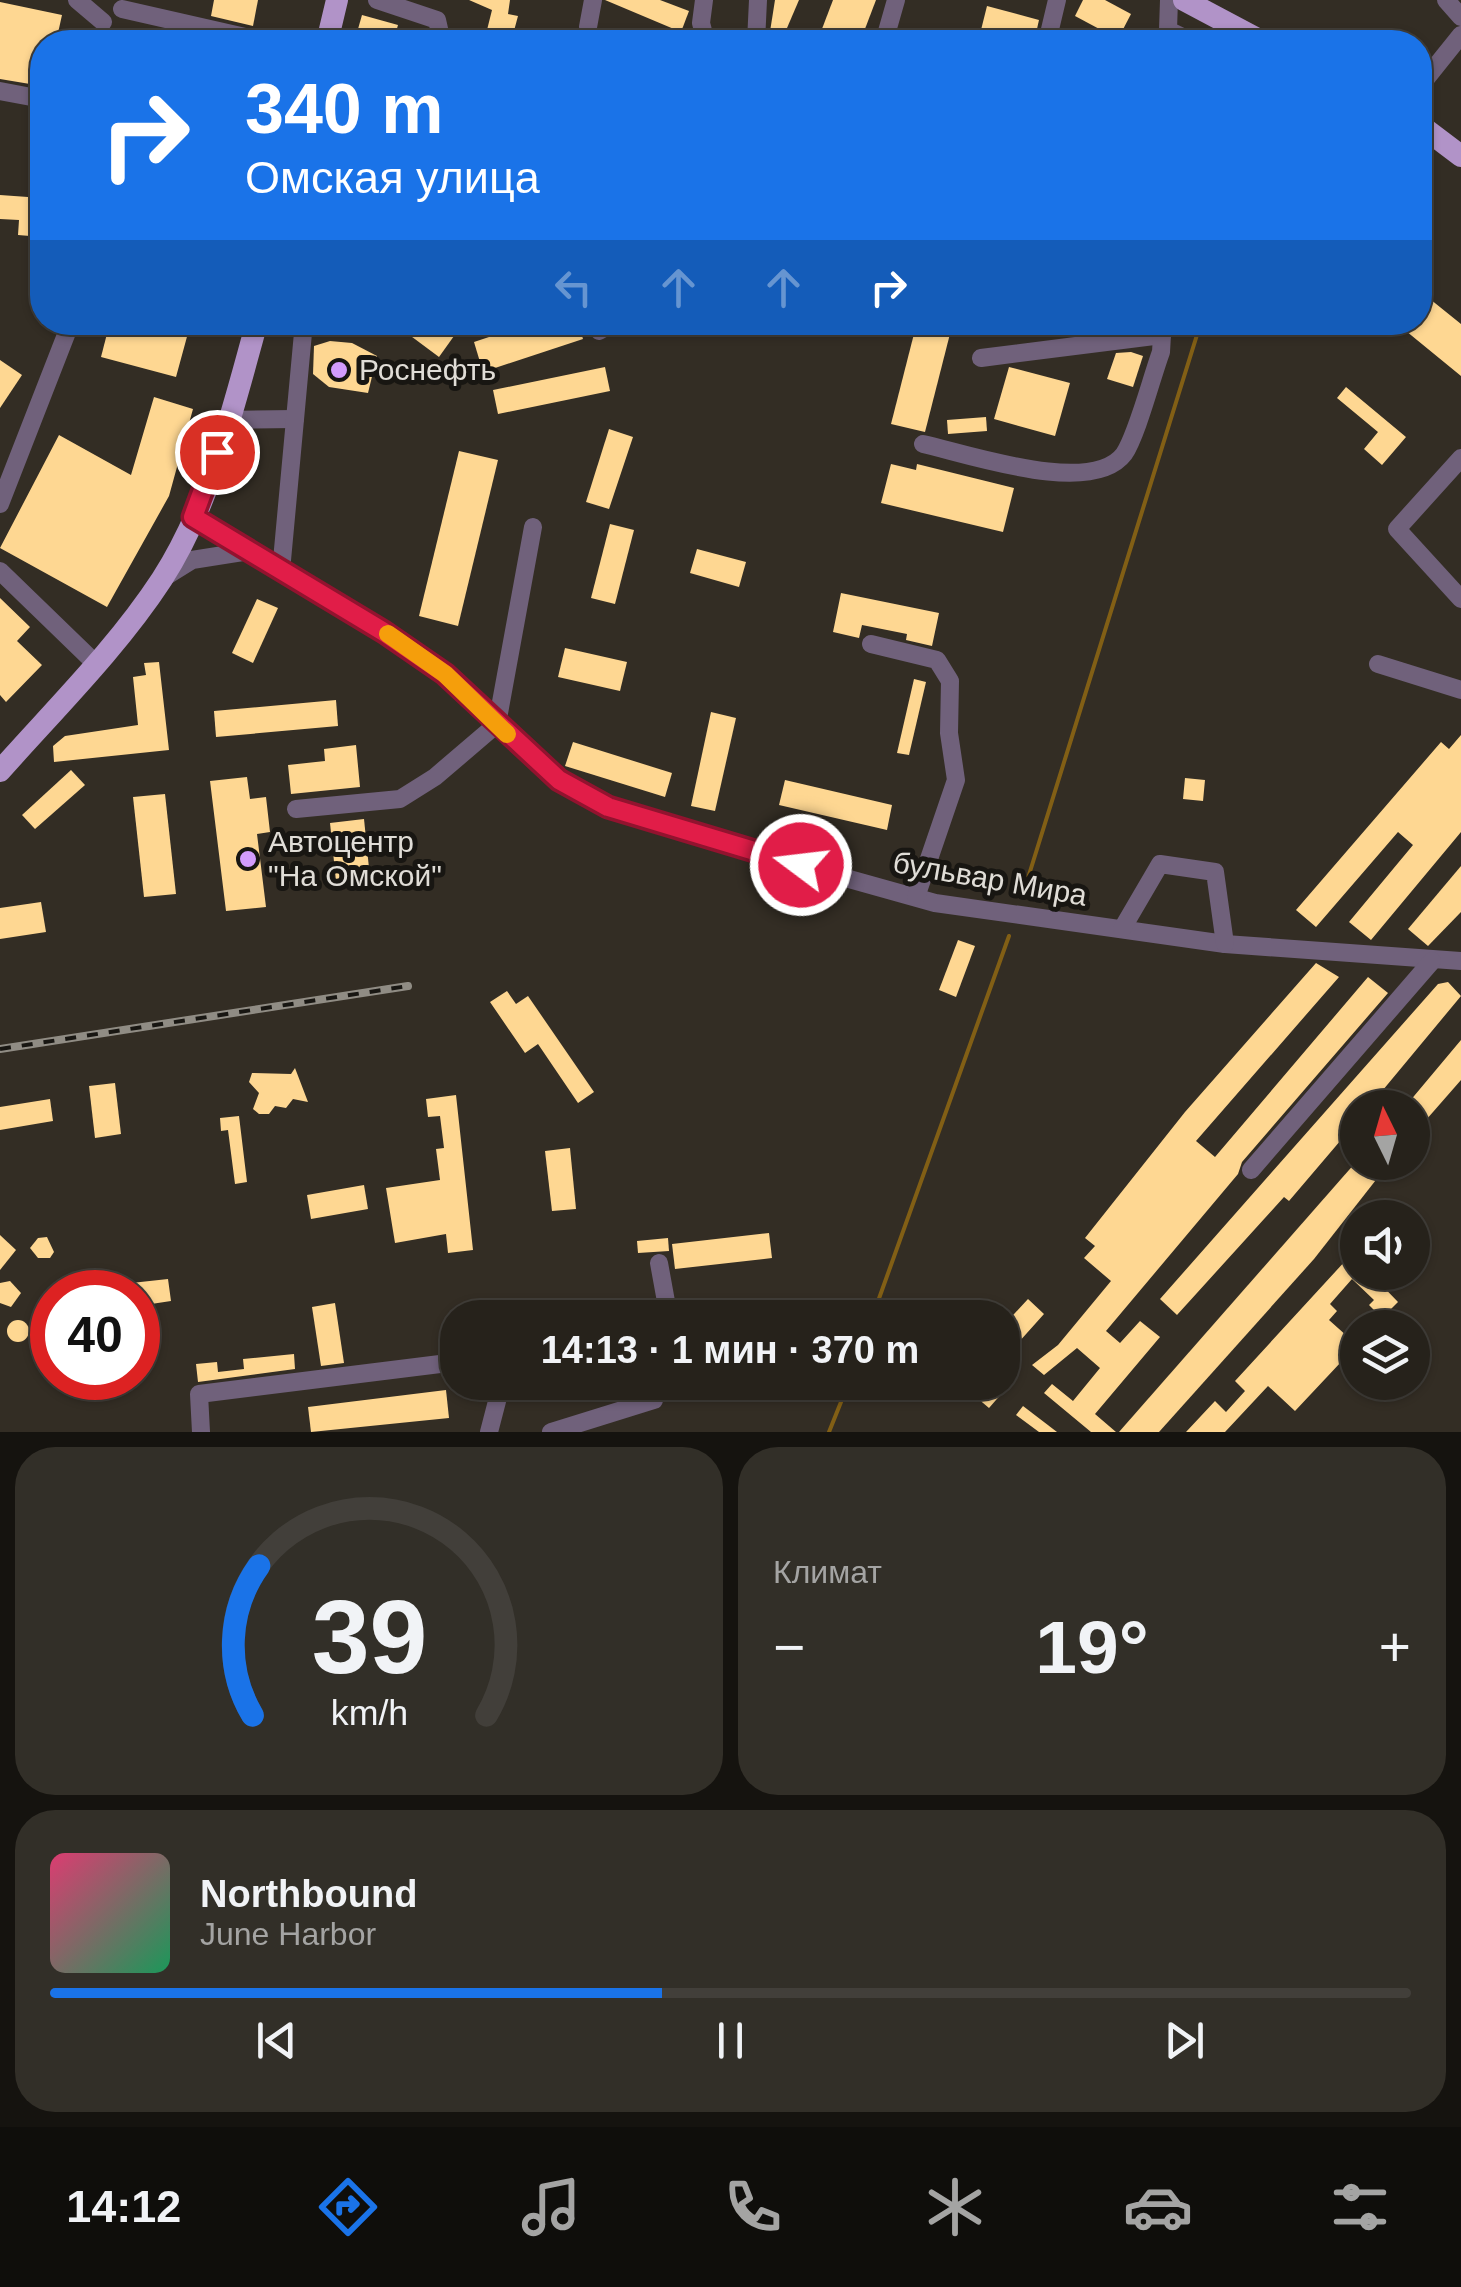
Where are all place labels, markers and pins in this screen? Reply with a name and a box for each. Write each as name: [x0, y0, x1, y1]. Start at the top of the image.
place label: Роснефть: [359, 353, 496, 386]
marker: Роснефть: [328, 359, 350, 381]
pin: [175, 410, 260, 495]
place label: Автоцентр "На Омской": [268, 825, 442, 892]
marker: Автоцентр "На Омской": [237, 848, 259, 870]

